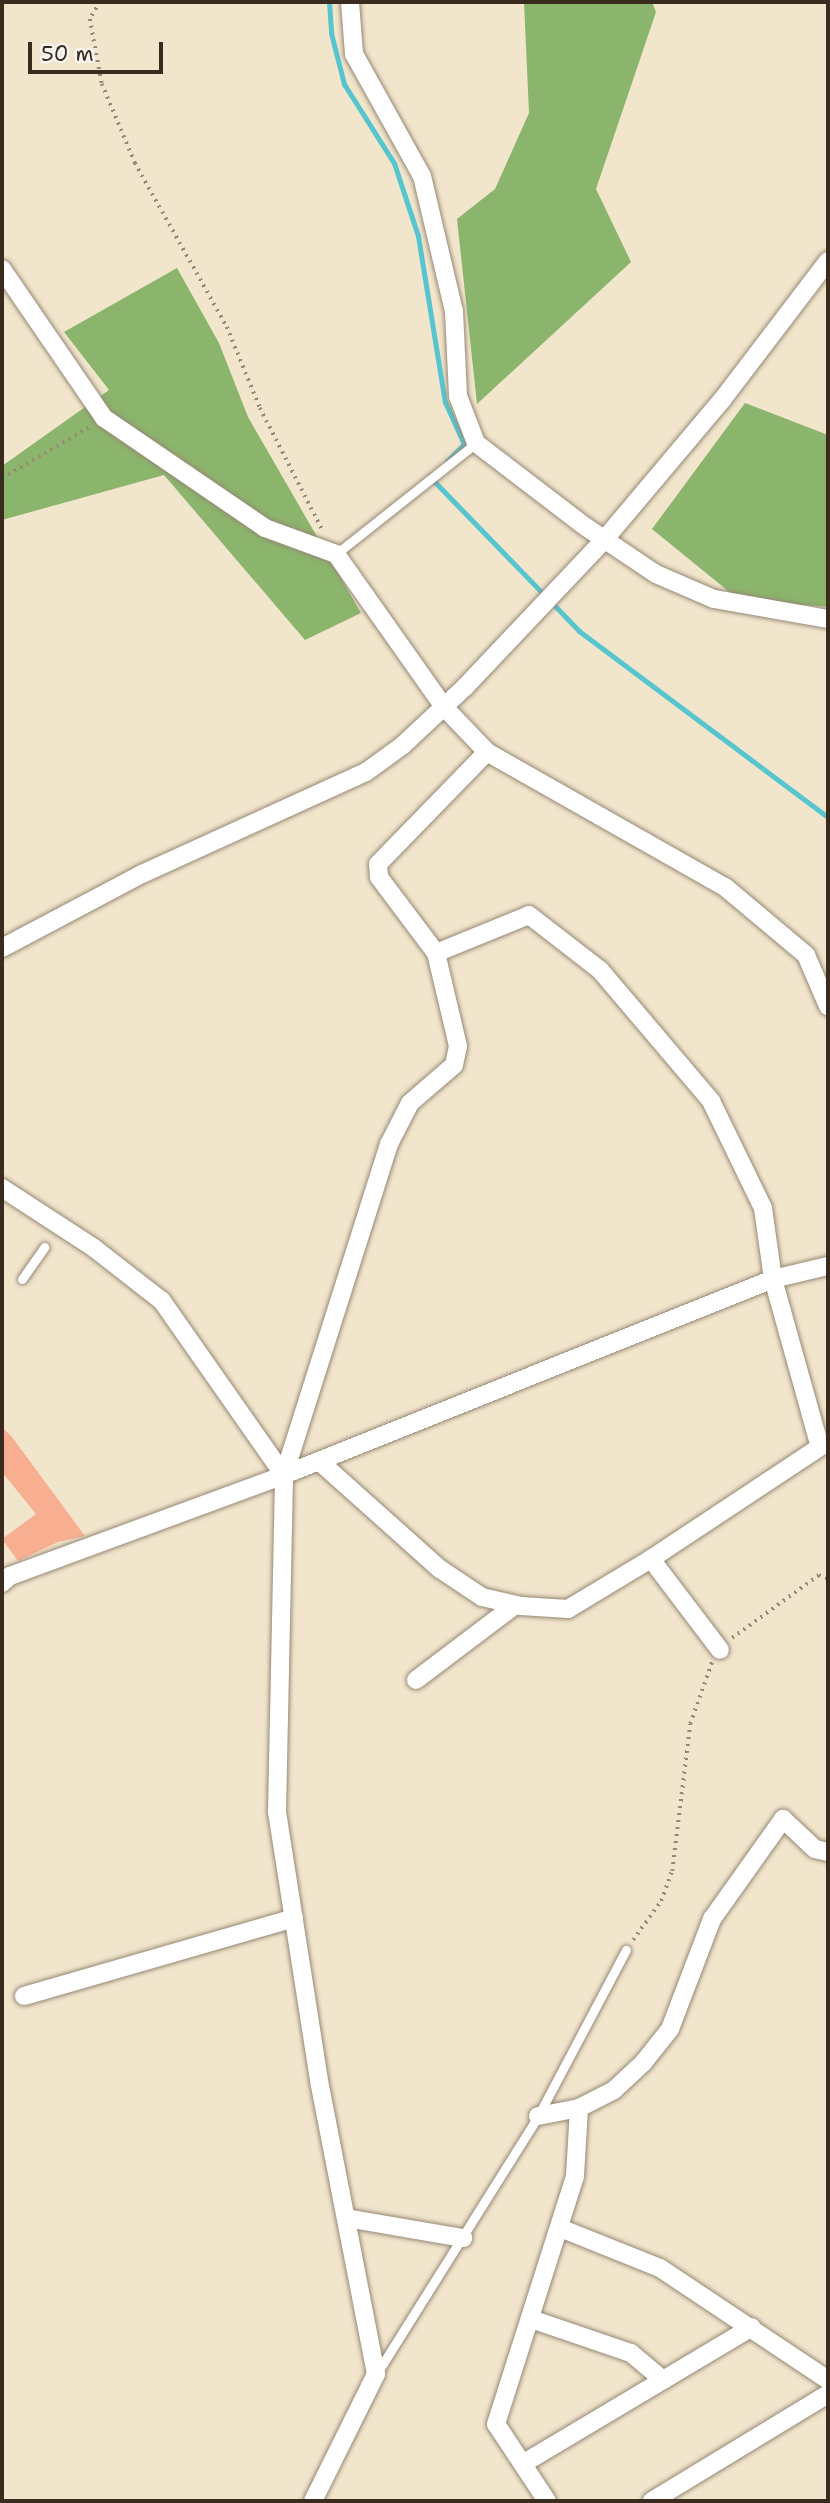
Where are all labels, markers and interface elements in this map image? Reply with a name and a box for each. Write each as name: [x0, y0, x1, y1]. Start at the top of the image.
scale bar: [32, 28, 166, 72]
text: 50 m: [41, 40, 94, 68]

